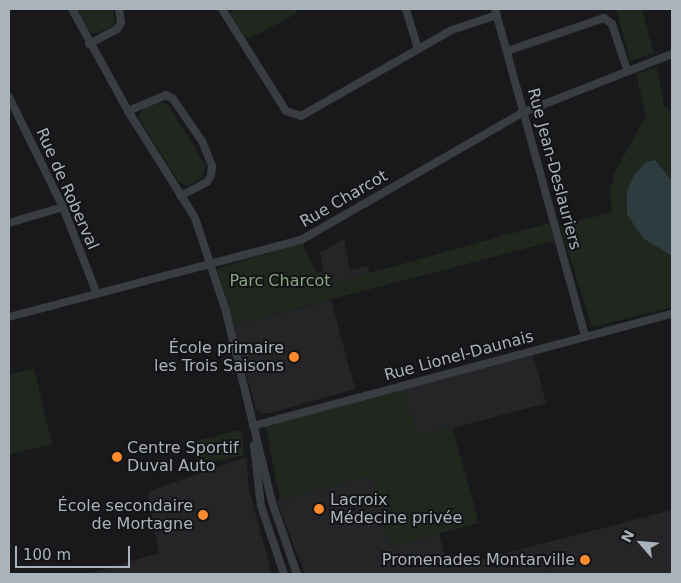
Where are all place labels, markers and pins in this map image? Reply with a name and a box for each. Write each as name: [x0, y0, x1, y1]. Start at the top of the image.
place label: École primaire les Trois Saisons: [154, 338, 284, 376]
marker: École primaire les Trois Saisons: [288, 351, 300, 363]
place label: Centre Sportif Duval Auto: [127, 438, 239, 476]
marker: Centre Sportif Duval Auto: [111, 451, 123, 463]
place label: Lacroix Médecine privée: [330, 490, 462, 528]
place label: École secondaire de Mortagne: [58, 496, 193, 534]
marker: Lacroix Médecine privée: [312, 502, 326, 516]
marker: École secondaire de Mortagne: [197, 509, 209, 521]
place label: Promenades Montarville: [382, 550, 575, 570]
marker: Promenades Montarville: [579, 554, 591, 566]

